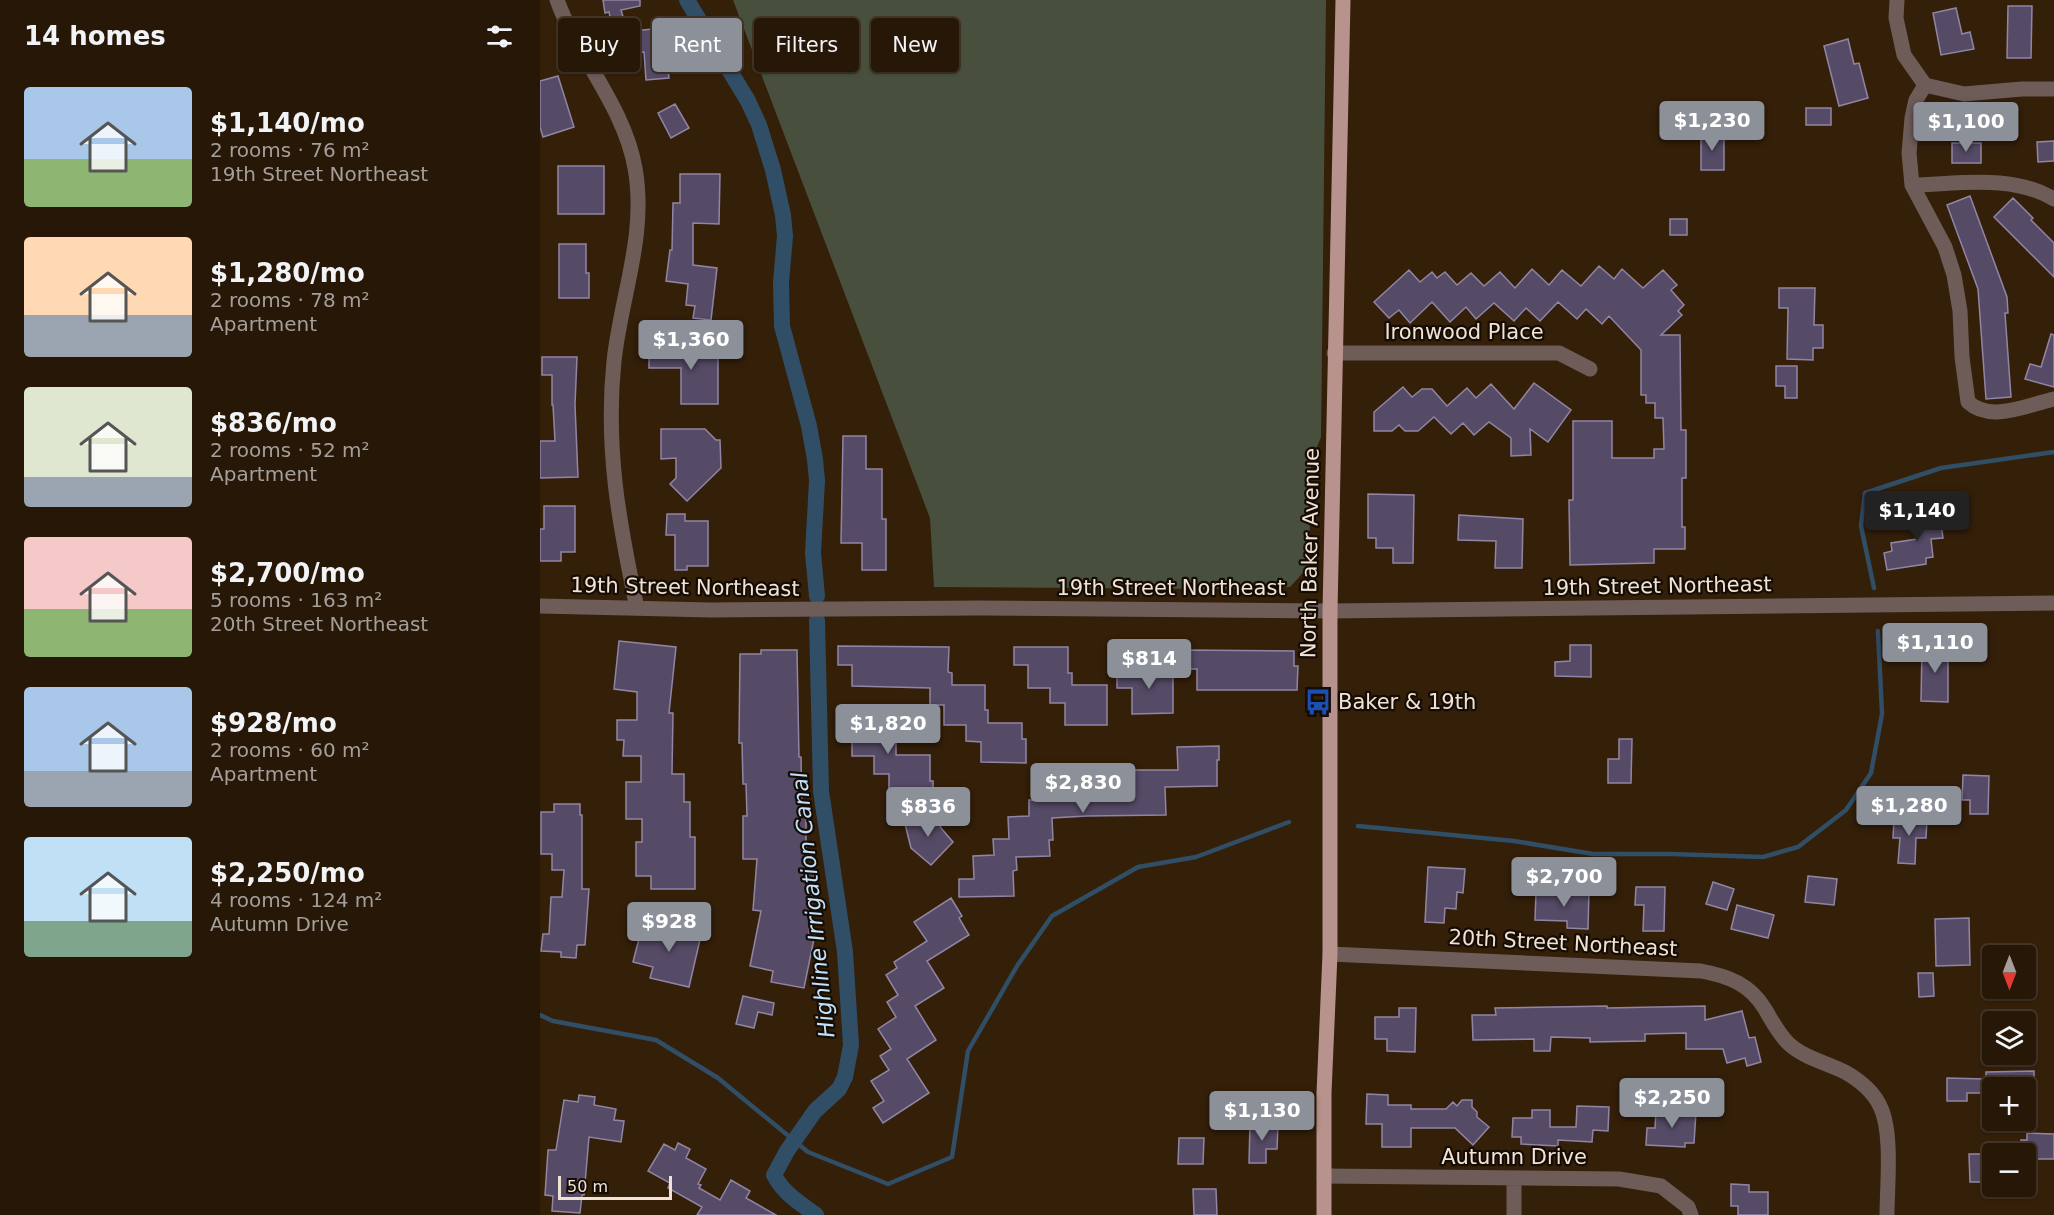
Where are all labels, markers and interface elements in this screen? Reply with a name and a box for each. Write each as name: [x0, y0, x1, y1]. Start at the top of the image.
chip: Buy: [558, 18, 640, 72]
chip: Rent: [652, 18, 742, 72]
chip: Filters: [754, 18, 859, 72]
chip: New: [871, 18, 959, 72]
icon: filters: [483, 20, 516, 53]
text: 14 homes: [24, 21, 166, 51]
pin: $1,230: [1663, 101, 1761, 152]
pin: $1,100: [1917, 102, 2015, 153]
text: $1,140/mo: [210, 108, 365, 138]
text: $1,230: [1673, 108, 1751, 132]
text: $1,100: [1927, 109, 2005, 133]
icon: home: [72, 111, 144, 183]
text: 2 rooms · 76 m²: [210, 138, 370, 162]
text: 19th Street Northeast: [210, 162, 428, 186]
text: $1,280/mo: [210, 258, 365, 288]
icon: home: [72, 261, 144, 333]
text: 2 rooms · 78 m²: [210, 288, 370, 312]
text: Apartment: [210, 312, 317, 336]
pin: $1,360: [642, 320, 740, 371]
street label: Ironwood Place: [1384, 320, 1544, 344]
text: $1,360: [652, 327, 730, 351]
text: $836/mo: [210, 408, 337, 438]
icon: home: [72, 411, 144, 483]
text: 2 rooms · 52 m²: [210, 438, 370, 462]
street label: North Baker Avenue: [1296, 448, 1324, 658]
text: Apartment: [210, 462, 317, 486]
pin: $1,140: [1868, 491, 1966, 542]
text: $1,140: [1878, 498, 1956, 522]
text: $2,700/mo: [210, 558, 365, 588]
icon: home: [72, 561, 144, 633]
street label: 19th Street Northeast: [1542, 572, 1772, 600]
street label: 19th Street Northeast: [570, 573, 800, 601]
street label: 19th Street Northeast: [1056, 576, 1286, 600]
text: 5 rooms · 163 m²: [210, 588, 382, 612]
text: 20th Street Northeast: [210, 612, 428, 636]
pin: $1,110: [1886, 623, 1984, 674]
text: $1,110: [1896, 630, 1974, 654]
pin: $814: [1113, 639, 1185, 690]
text: $814: [1121, 646, 1177, 670]
bus stop icon: Baker & 19th: [1303, 687, 1333, 717]
place label: Baker & 19th: [1338, 690, 1476, 714]
pin: $1,820: [839, 704, 937, 755]
text: $928/mo: [210, 708, 337, 738]
icon: home: [72, 711, 144, 783]
text: $1,820: [849, 711, 927, 735]
text: 2 rooms · 60 m²: [210, 738, 370, 762]
text: Apartment: [210, 762, 317, 786]
pin: $2,830: [1034, 763, 1132, 814]
text: $2,830: [1044, 770, 1122, 794]
water label: Highline Irrigation Canal: [787, 771, 839, 1039]
pin: $1,280: [1860, 786, 1958, 837]
pin: $836: [892, 787, 964, 838]
text: $1,280: [1870, 793, 1948, 817]
text: $836: [900, 794, 956, 818]
pin: $2,700: [1515, 857, 1613, 908]
text: $2,250/mo: [210, 858, 365, 888]
icon: home: [72, 861, 144, 933]
text: $2,700: [1525, 864, 1603, 888]
text: 4 rooms · 124 m²: [210, 888, 382, 912]
pin: $928: [633, 902, 705, 953]
text: $928: [641, 909, 697, 933]
text: Autumn Drive: [210, 912, 349, 936]
street label: 20th Street Northeast: [1448, 925, 1678, 961]
north arrow: [1982, 945, 2036, 999]
map controls: [1982, 945, 2036, 1197]
button: layers: [1982, 1011, 2036, 1065]
button: +: [1982, 1077, 2036, 1131]
pin: $2,250: [1623, 1078, 1721, 1129]
text: $2,250: [1633, 1085, 1711, 1109]
pin: $1,130: [1213, 1091, 1311, 1142]
text: $1,130: [1223, 1098, 1301, 1122]
button: −: [1982, 1143, 2036, 1197]
street label: Autumn Drive: [1441, 1145, 1587, 1169]
scale bar: [558, 1173, 672, 1200]
text: 50 m: [567, 1177, 608, 1196]

